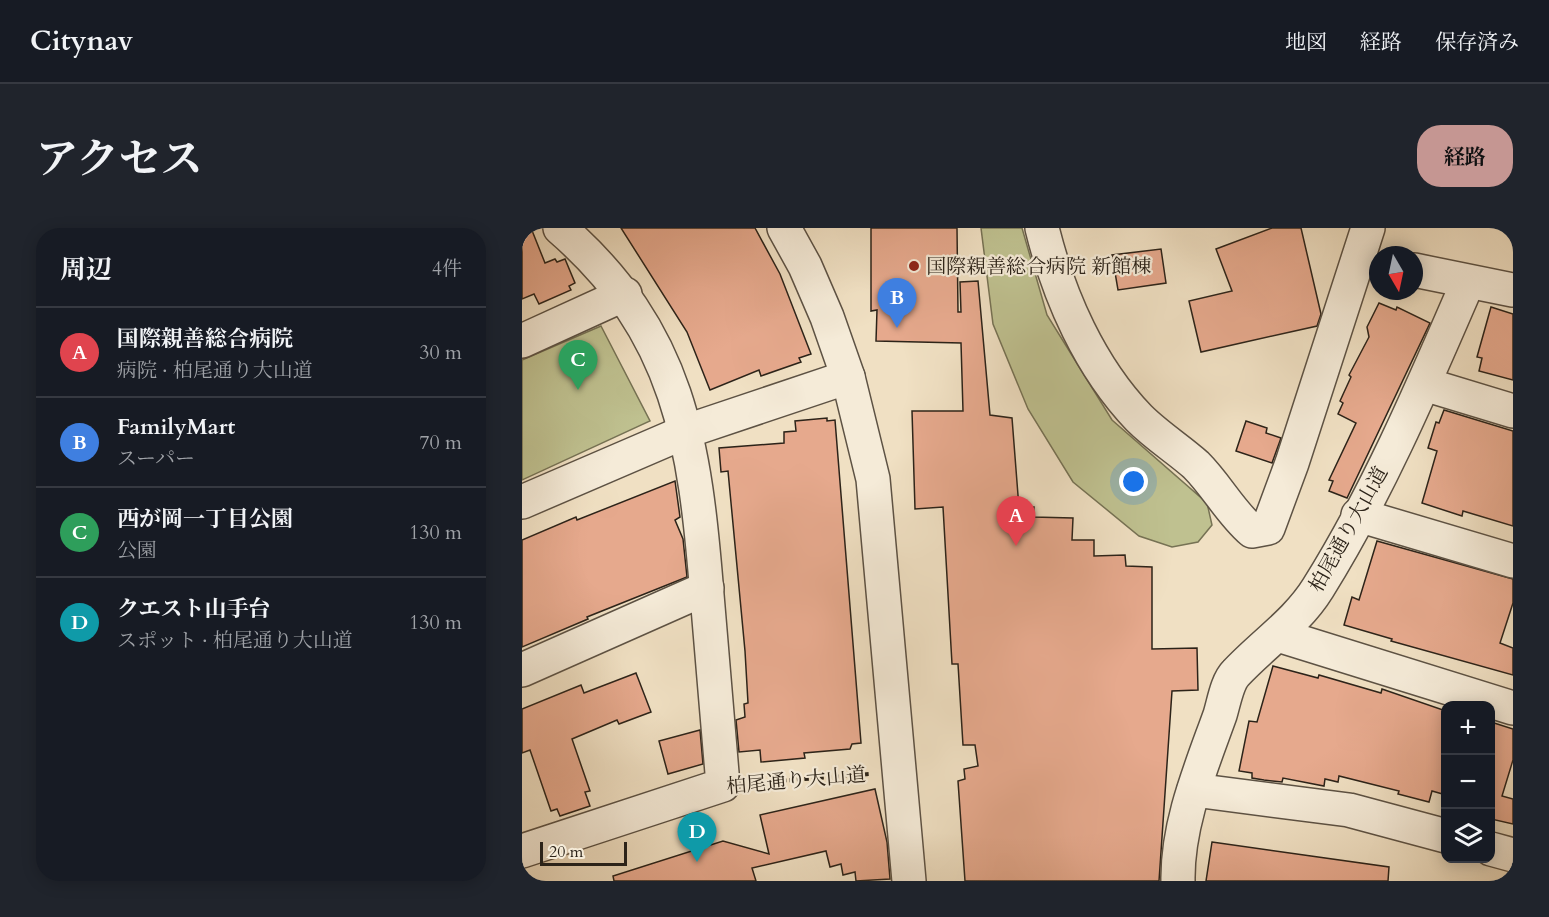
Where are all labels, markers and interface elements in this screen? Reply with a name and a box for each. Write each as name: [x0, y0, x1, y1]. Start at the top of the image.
text: Citynav: [30, 22, 133, 60]
text: 地図: [1285, 28, 1327, 57]
text: 経路: [1360, 28, 1402, 57]
text: 保存済み: [1435, 28, 1519, 57]
button: 経路: [1417, 125, 1513, 187]
text: アクセス: [36, 131, 203, 188]
north arrow: [1369, 246, 1423, 300]
text: 周辺: [60, 252, 112, 287]
place label: 国際親善総合病院 新館棟: [926, 253, 1151, 280]
text: 4件: [432, 255, 462, 282]
marker: 国際親善総合病院 新館棟: [907, 259, 921, 273]
pin: B: [878, 279, 916, 328]
text: 国際親善総合病院: [117, 324, 293, 354]
text: A: [72, 339, 87, 366]
text: 30 m: [419, 339, 462, 366]
pin: C: [558, 340, 598, 390]
text: 病院 · 柏尾通り大山道: [117, 357, 313, 384]
text: FamilyMart: [117, 412, 235, 442]
text: B: [72, 429, 87, 456]
text: 70 m: [419, 429, 462, 456]
text: スーパー: [117, 445, 195, 472]
street label: 柏尾通り大山道: [1303, 461, 1394, 597]
your location: [1119, 467, 1148, 496]
pin: A: [996, 496, 1036, 546]
text: 西が岡一丁目公園: [117, 504, 293, 534]
text: C: [72, 519, 87, 546]
text: 130 m: [409, 519, 462, 546]
text: 公園: [117, 537, 157, 564]
text: クエスト山手台: [117, 594, 271, 624]
text: D: [71, 609, 88, 636]
text: 130 m: [409, 609, 462, 636]
text: スポット · 柏尾通り大山道: [117, 627, 353, 654]
map controls: [1441, 701, 1495, 863]
button: +: [1441, 701, 1495, 755]
button: −: [1441, 755, 1495, 809]
street label: 柏尾通り大山道: [725, 761, 867, 800]
button: layers: [1441, 809, 1495, 863]
pin: D: [678, 812, 717, 862]
scale bar: [540, 839, 627, 866]
text: 20 m: [549, 841, 583, 863]

